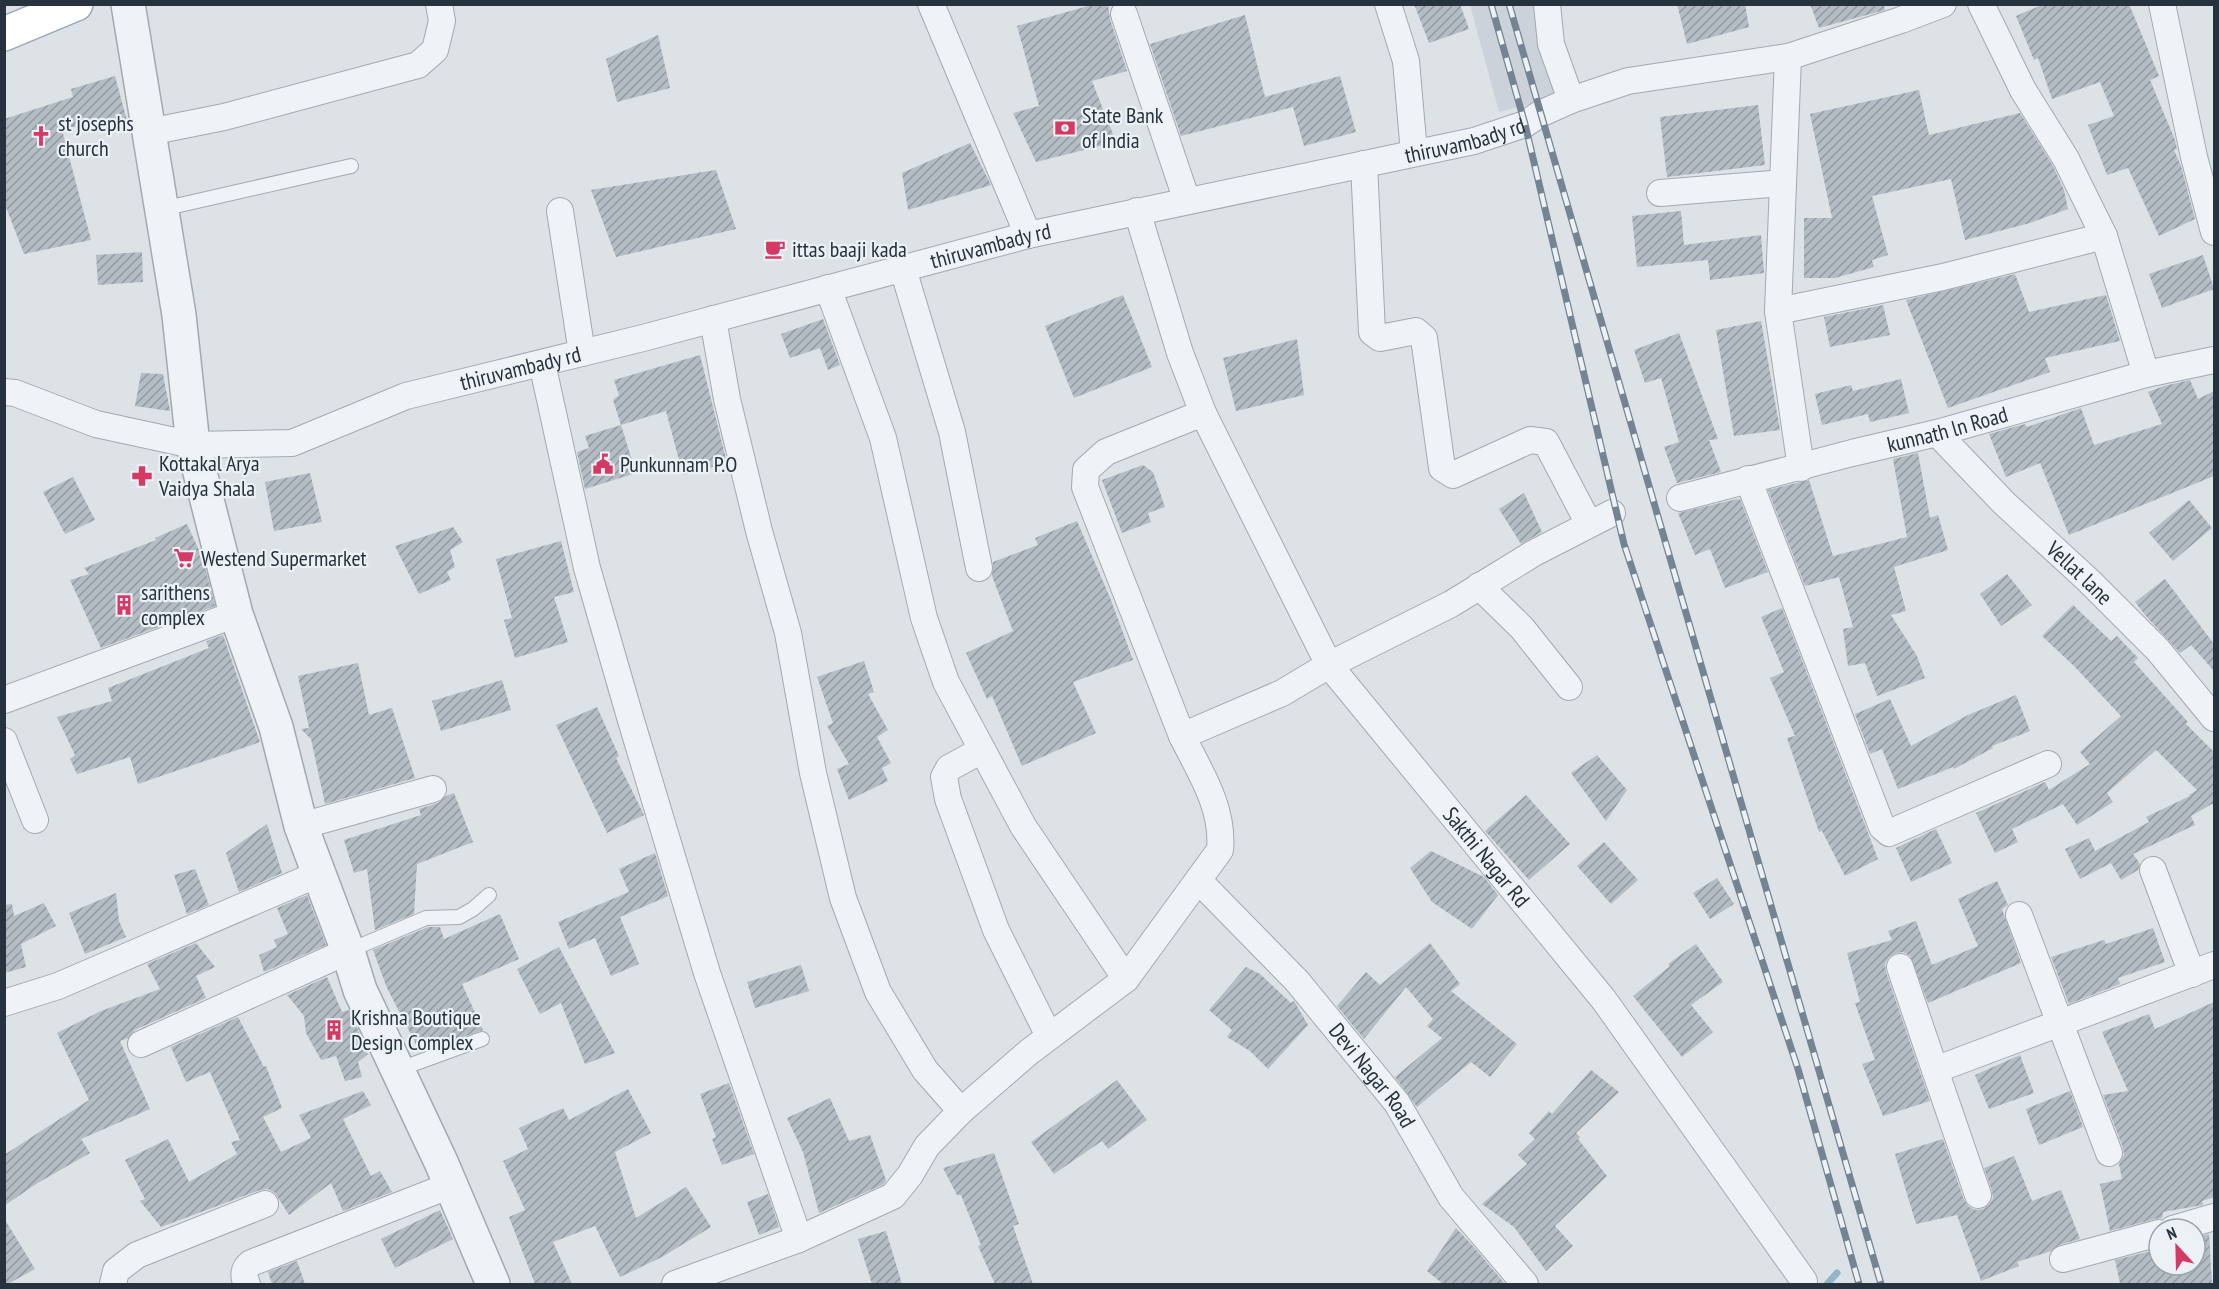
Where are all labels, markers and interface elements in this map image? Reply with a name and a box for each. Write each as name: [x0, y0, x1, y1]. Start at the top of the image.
place label: State Bank of India: [1082, 101, 1164, 154]
place label: st josephs church: [58, 109, 134, 162]
street label: thiruvambady rd: [1402, 111, 1529, 169]
bank icon: State Bank of India: [1053, 116, 1077, 140]
church icon: st josephs church: [29, 124, 53, 148]
street label: thiruvambady rd: [927, 217, 1053, 275]
place label: ittas baaji kada: [792, 235, 907, 263]
cafe icon: ittas baaji kada: [763, 237, 787, 261]
street label: thiruvambady rd: [457, 340, 584, 396]
street label: kunnath ln Road: [1884, 400, 2011, 458]
place label: Kottakal Arya Vaidya Shala: [158, 449, 259, 502]
place label: Punkunnam P.O: [620, 450, 737, 478]
public building icon: Punkunnam P.O: [591, 452, 615, 476]
pharmacy icon: Kottakal Arya Vaidya Shala: [130, 464, 154, 488]
street label: Vellat lane: [2040, 534, 2119, 611]
place label: Westend Supermarket: [201, 544, 367, 572]
supermarket icon: Westend Supermarket: [172, 546, 196, 570]
place label: sarithens complex: [141, 578, 210, 631]
building icon: sarithens complex: [112, 593, 136, 617]
street label: Sakthi Nagar Rd: [1437, 801, 1536, 913]
place label: Krishna Boutique Design Complex: [351, 1003, 481, 1056]
street label: Devi Nagar Road: [1323, 1017, 1422, 1133]
building icon: Krishna Boutique Design Complex: [322, 1018, 346, 1042]
north arrow: [2147, 1217, 2207, 1277]
text: N: [2164, 1222, 2179, 1244]

